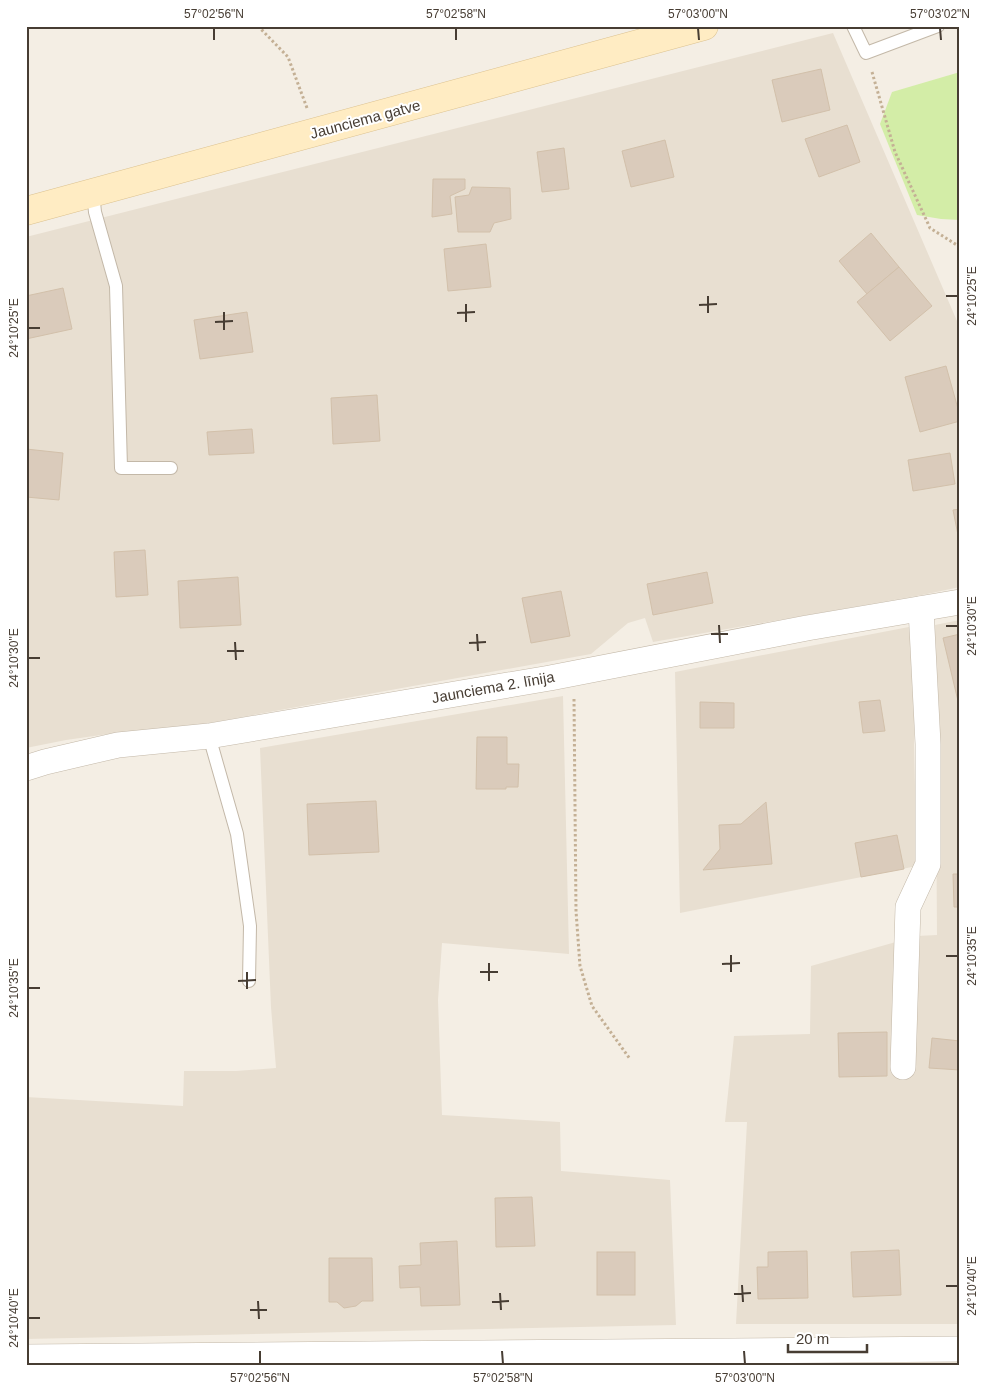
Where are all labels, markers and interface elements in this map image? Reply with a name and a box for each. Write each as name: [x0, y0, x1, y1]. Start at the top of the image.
text: 57°02'56"N: [184, 7, 244, 21]
text: 57°02'58"N: [426, 7, 486, 21]
text: 57°03'00"N: [668, 7, 728, 21]
text: 57°03'02"N: [910, 7, 970, 21]
street label: Jaunciema gatve: [308, 96, 422, 142]
text: 24°10'25"E: [965, 266, 979, 326]
text: 24°10'25"E: [7, 298, 21, 358]
text: 24°10'30"E: [965, 596, 979, 656]
text: 24°10'30"E: [7, 628, 21, 688]
street label: Jaunciema 2. līnija: [430, 668, 556, 706]
text: 24°10'35"E: [965, 926, 979, 986]
text: 24°10'35"E: [7, 958, 21, 1018]
text: 24°10'40"E: [965, 1256, 979, 1316]
text: 24°10'40"E: [7, 1288, 21, 1348]
scale bar: [788, 1321, 867, 1353]
text: 20 m: [796, 1330, 829, 1347]
text: 57°02'56"N: [230, 1371, 290, 1385]
text: 57°02'58"N: [473, 1371, 533, 1385]
text: 57°03'00"N: [715, 1371, 775, 1385]

